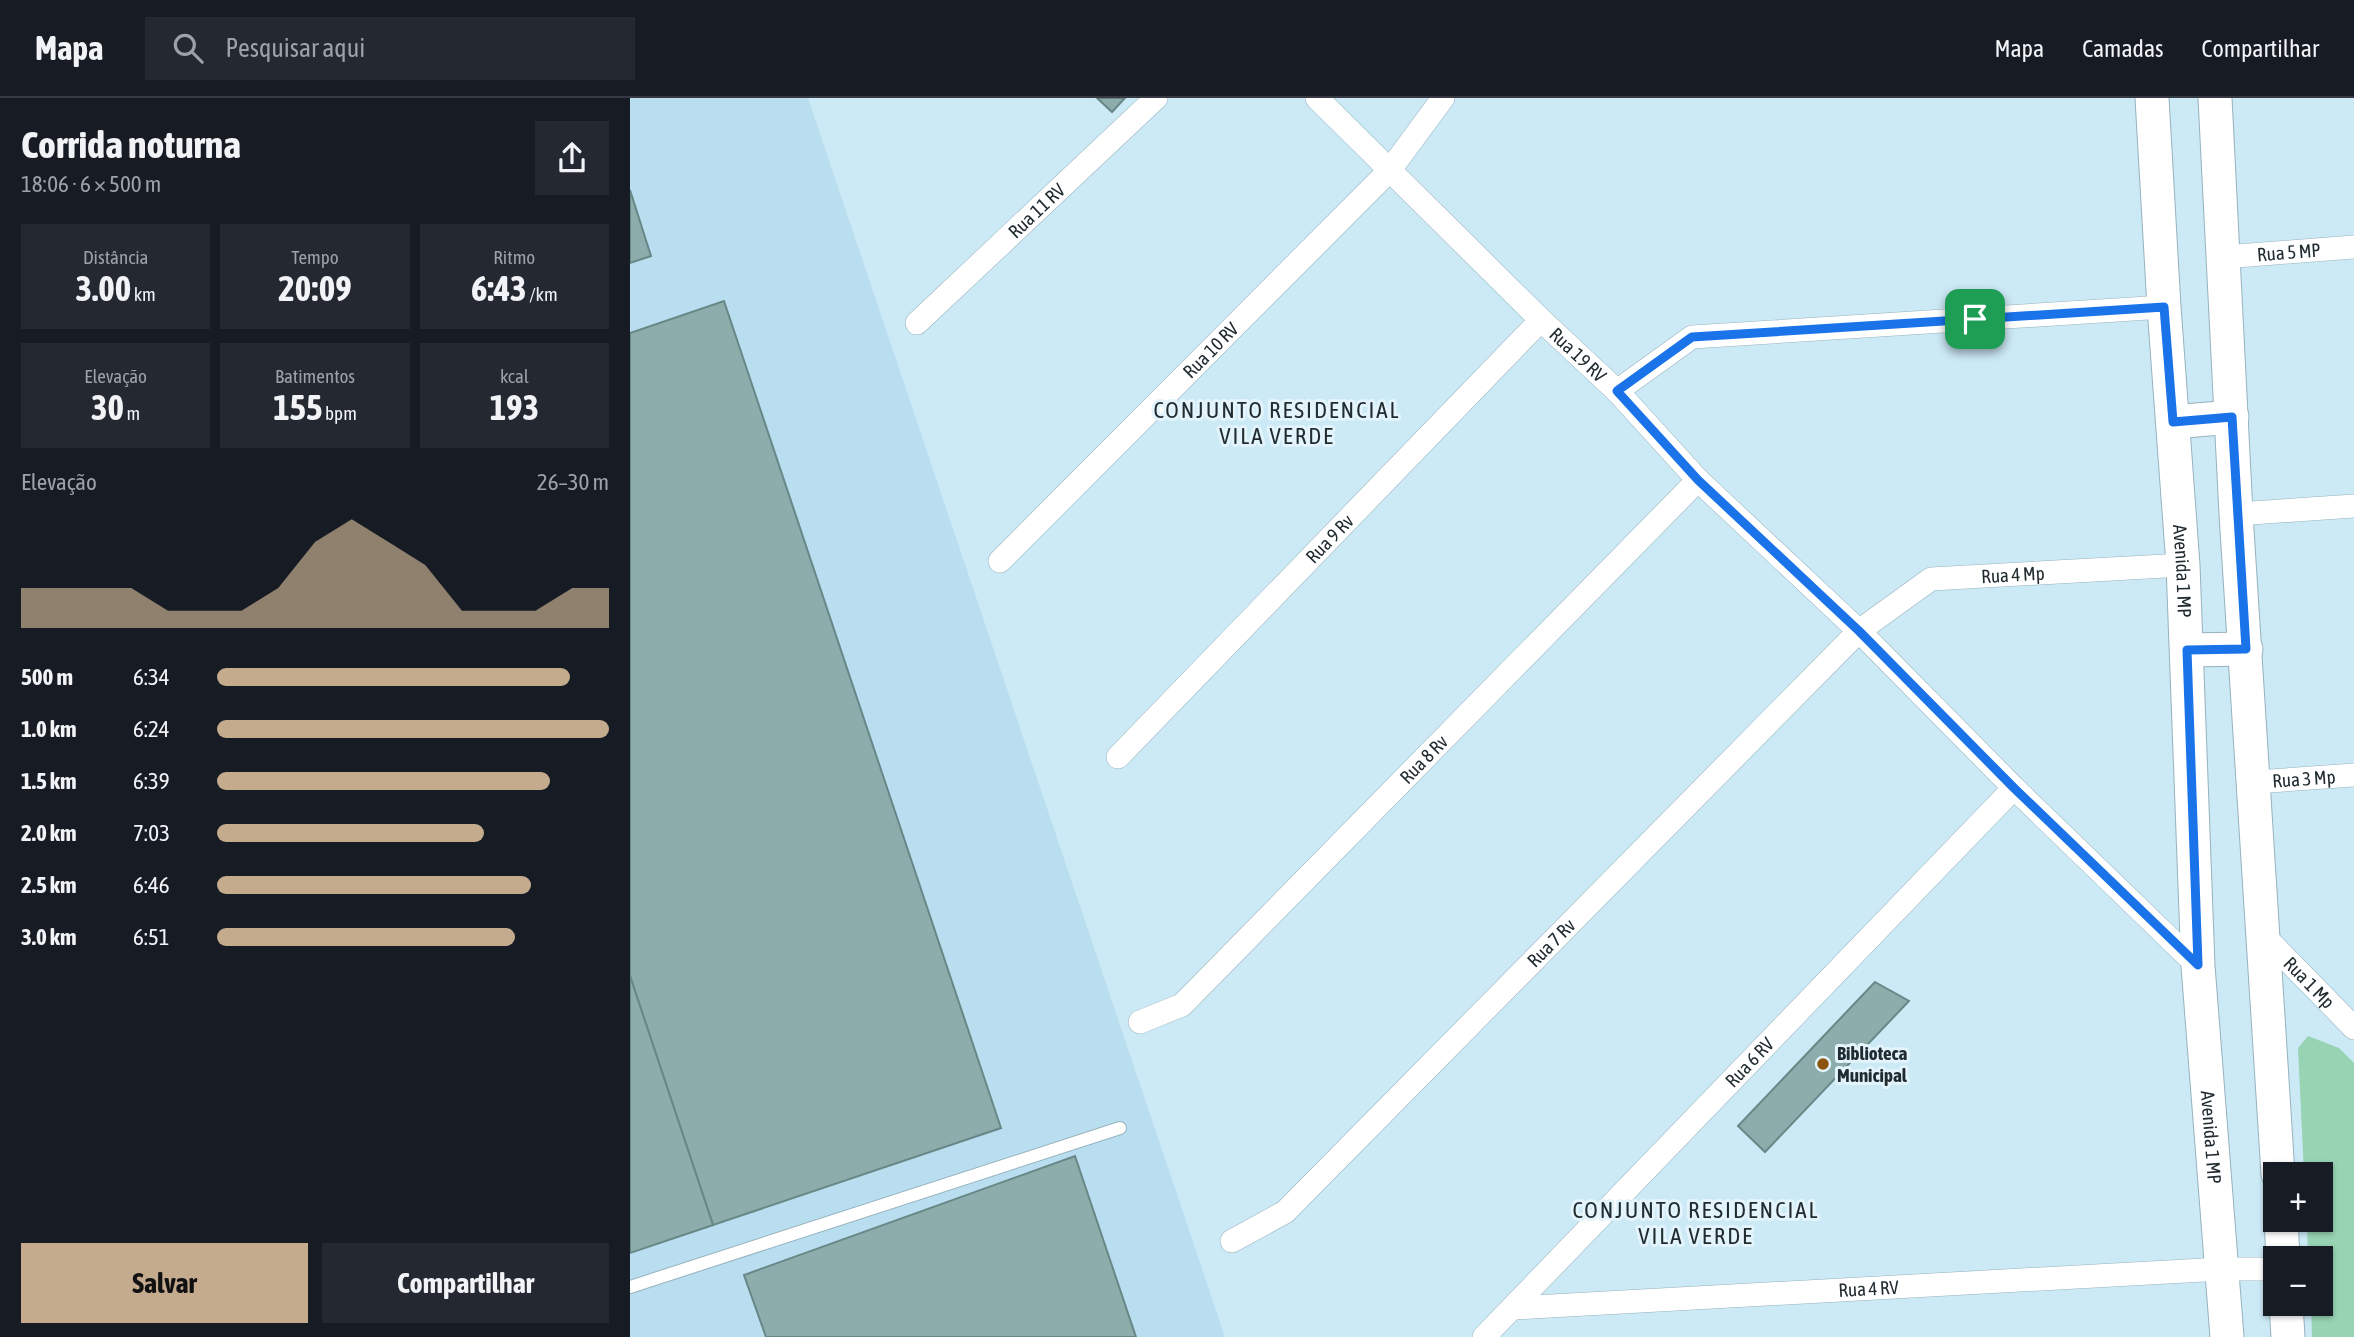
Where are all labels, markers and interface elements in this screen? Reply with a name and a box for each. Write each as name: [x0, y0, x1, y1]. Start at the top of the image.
search box: [145, 17, 635, 80]
text: Mapa: [35, 29, 103, 67]
icon: search: [169, 29, 207, 67]
text: Pesquisar aqui: [225, 33, 365, 63]
text: Mapa: [1994, 35, 2044, 62]
text: Camadas: [2082, 35, 2164, 62]
text: Compartilhar: [2202, 35, 2319, 62]
button: share: [535, 121, 609, 195]
text: Corrida noturna: [21, 123, 241, 166]
text: 18:06 · 6 × 500 m: [21, 171, 161, 197]
street label: Rua 11 RV: [1004, 178, 1070, 242]
street label: Rua 5 MP: [2256, 239, 2321, 265]
text: Distância: [83, 246, 148, 268]
text: Tempo: [291, 246, 339, 268]
text: Ritmo: [493, 246, 535, 268]
text: 3.00: [76, 268, 131, 308]
text: 20:09: [278, 268, 352, 308]
text: 6:43: [471, 268, 527, 308]
text: km: [131, 283, 156, 305]
text: /km: [527, 283, 558, 305]
pin: [1945, 289, 2005, 349]
icon: arrive: [1956, 300, 1994, 338]
street label: Rua 10 RV: [1178, 317, 1243, 382]
street label: Rua 19 RV: [1545, 323, 1611, 387]
text: Elevação: [84, 365, 147, 387]
text: Batimentos: [275, 365, 355, 387]
text: kcal: [500, 365, 529, 387]
text: 30: [91, 387, 124, 427]
text: 155: [273, 387, 323, 427]
text: 193: [490, 387, 539, 427]
district label: CONJUNTO RESIDENCIAL VILA VERDE: [1153, 397, 1401, 449]
text: m: [124, 402, 140, 424]
text: bpm: [323, 402, 357, 424]
text: Elevação: [21, 469, 97, 495]
text: 26–30 m: [537, 469, 609, 495]
street label: Rua 9 Rv: [1301, 510, 1358, 567]
street label: Avenida 1 MP: [2169, 524, 2196, 618]
street label: Rua 4 Mp: [1981, 562, 2045, 587]
text: 500 m: [21, 664, 73, 690]
text: 6:34: [133, 664, 170, 690]
text: 1.0 km: [21, 716, 77, 742]
text: 6:24: [133, 716, 170, 742]
street label: Rua 8 Rv: [1395, 730, 1452, 788]
street label: Rua 3 Mp: [2271, 765, 2336, 792]
text: 1.5 km: [21, 768, 77, 794]
text: 6:39: [133, 768, 170, 794]
text: 2.0 km: [21, 820, 77, 846]
text: 7:03: [133, 820, 170, 846]
text: 2.5 km: [21, 872, 77, 898]
text: 6:46: [133, 872, 170, 898]
street label: Rua 7 Rv: [1522, 914, 1580, 971]
text: 3.0 km: [21, 924, 77, 950]
text: 6:51: [133, 924, 170, 950]
street label: Rua 1 Mp: [2279, 952, 2340, 1013]
street label: Rua 6 RV: [1720, 1032, 1779, 1092]
place label: Biblioteca Municipal: [1837, 1042, 1908, 1086]
marker: Biblioteca Municipal: [1815, 1056, 1831, 1072]
street label: Avenida 1 MP: [2197, 1090, 2226, 1184]
map controls: [2263, 1162, 2333, 1316]
button: +: [2263, 1162, 2333, 1232]
district label: CONJUNTO RESIDENCIAL VILA VERDE: [1572, 1197, 1820, 1249]
button: Salvar: [21, 1243, 308, 1323]
button: Compartilhar: [322, 1243, 609, 1323]
button: −: [2263, 1246, 2333, 1316]
street label: Rua 4 RV: [1838, 1276, 1900, 1301]

